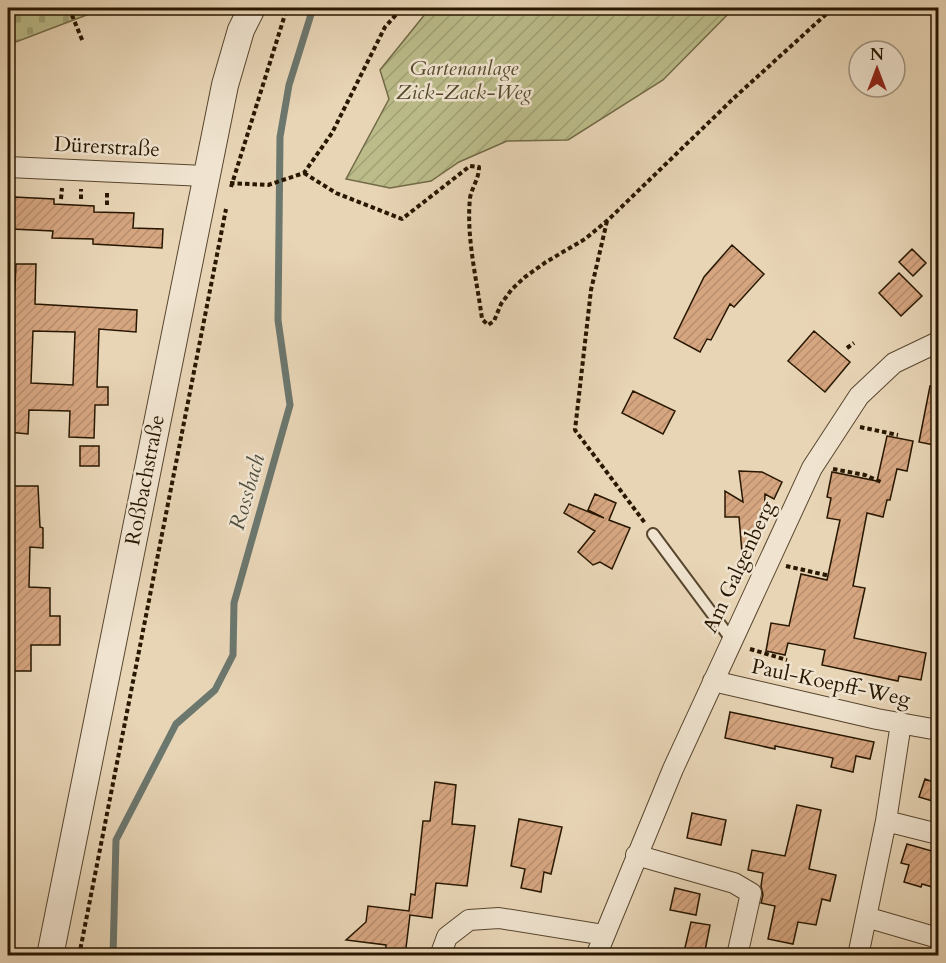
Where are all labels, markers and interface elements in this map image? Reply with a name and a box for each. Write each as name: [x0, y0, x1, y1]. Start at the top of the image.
north arrow: [847, 39, 907, 99]
text: N: [870, 44, 884, 66]
park label: Gartenanlage Zick-Zack-Weg: [396, 54, 532, 107]
street label: Dürerstraße: [53, 130, 161, 164]
street label: Roßbachstraße: [118, 412, 172, 548]
water label: Rossbach: [222, 450, 272, 533]
street label: Am Galgenberg: [696, 496, 782, 638]
street label: Paul-Koepff-Weg: [749, 652, 913, 714]

